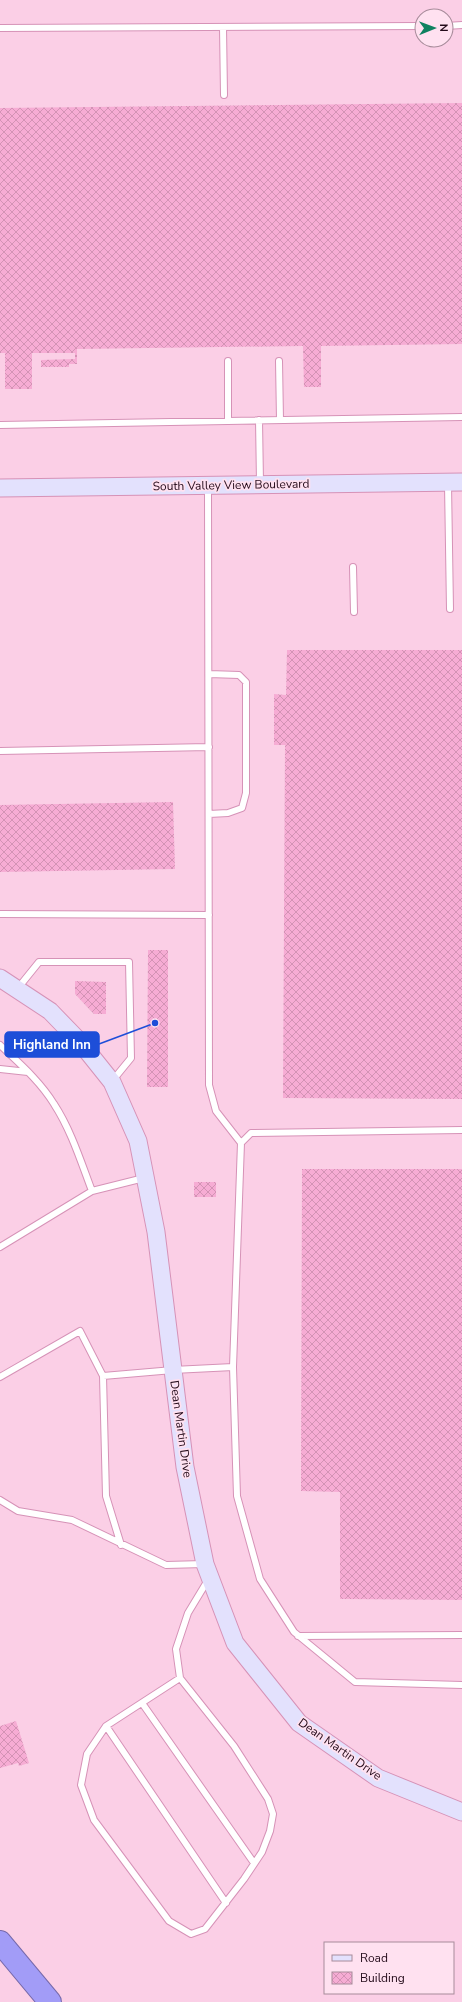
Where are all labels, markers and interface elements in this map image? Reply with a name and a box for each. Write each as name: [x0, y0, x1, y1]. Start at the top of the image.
north arrow: [414, 8, 454, 48]
text: N: [436, 24, 451, 32]
street label: South Valley View Boulevard: [152, 476, 310, 494]
callout: Highland Inn: [5, 1032, 99, 1057]
text: Highland Inn: [13, 1036, 91, 1054]
street label: Dean Martin Drive: [166, 1379, 196, 1479]
street label: Dean Martin Drive: [295, 1714, 385, 1784]
legend: [324, 1942, 454, 1994]
text: Road: [360, 1950, 388, 1966]
text: Building: [360, 1970, 405, 1986]

